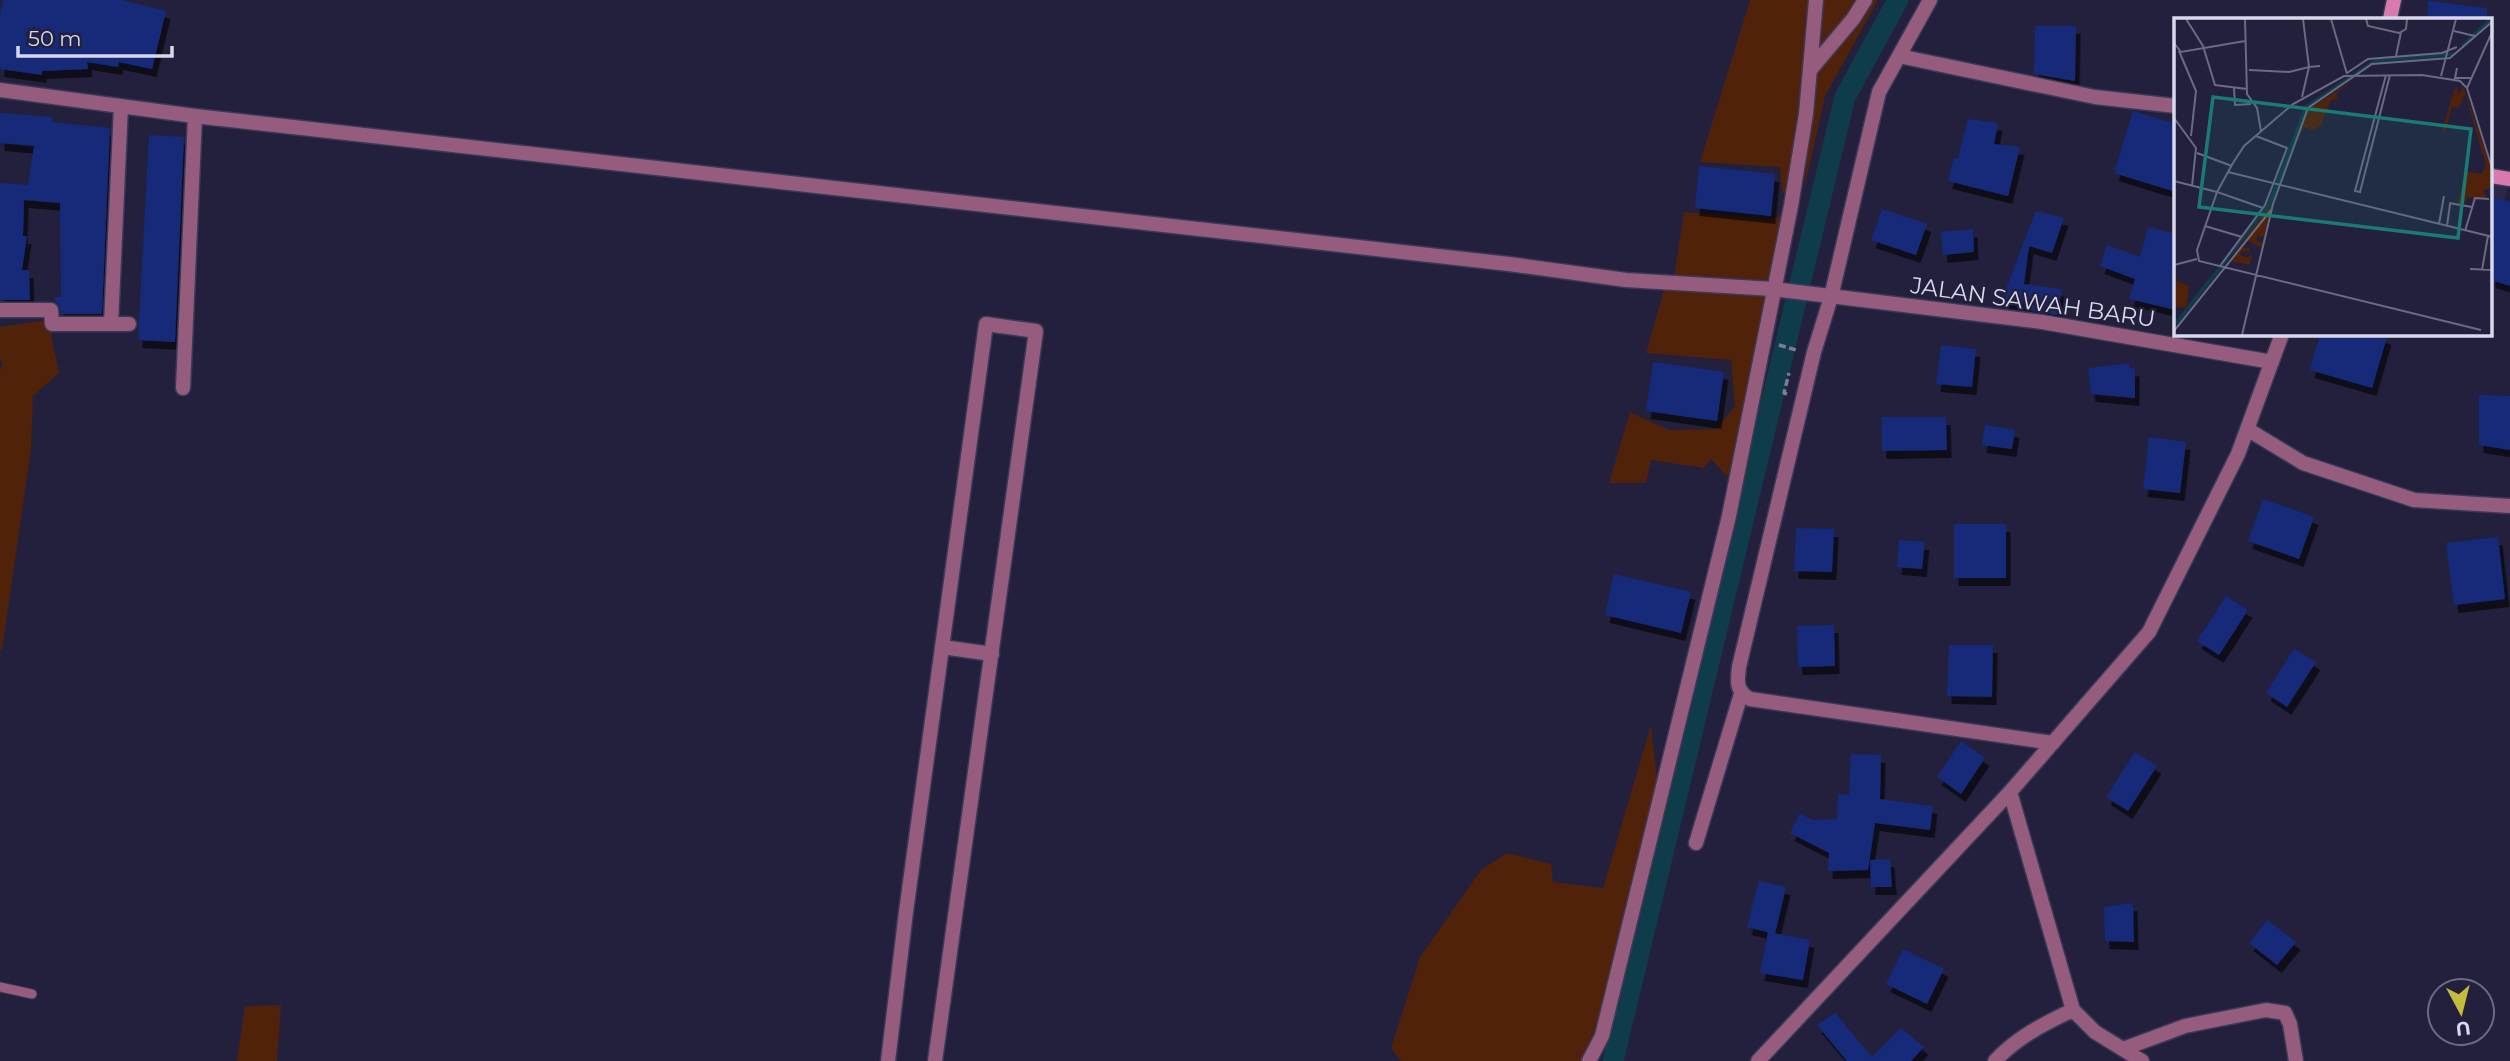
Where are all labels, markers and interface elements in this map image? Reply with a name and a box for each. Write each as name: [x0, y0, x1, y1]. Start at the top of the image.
scale bar: [18, 14, 172, 58]
inset map: [2174, 18, 2492, 336]
text: 50 m: [28, 26, 82, 51]
street label: JALAN SAWAH BARU: [1908, 271, 2157, 333]
north arrow: [2426, 977, 2496, 1047]
text: U: [2454, 1016, 2472, 1041]

